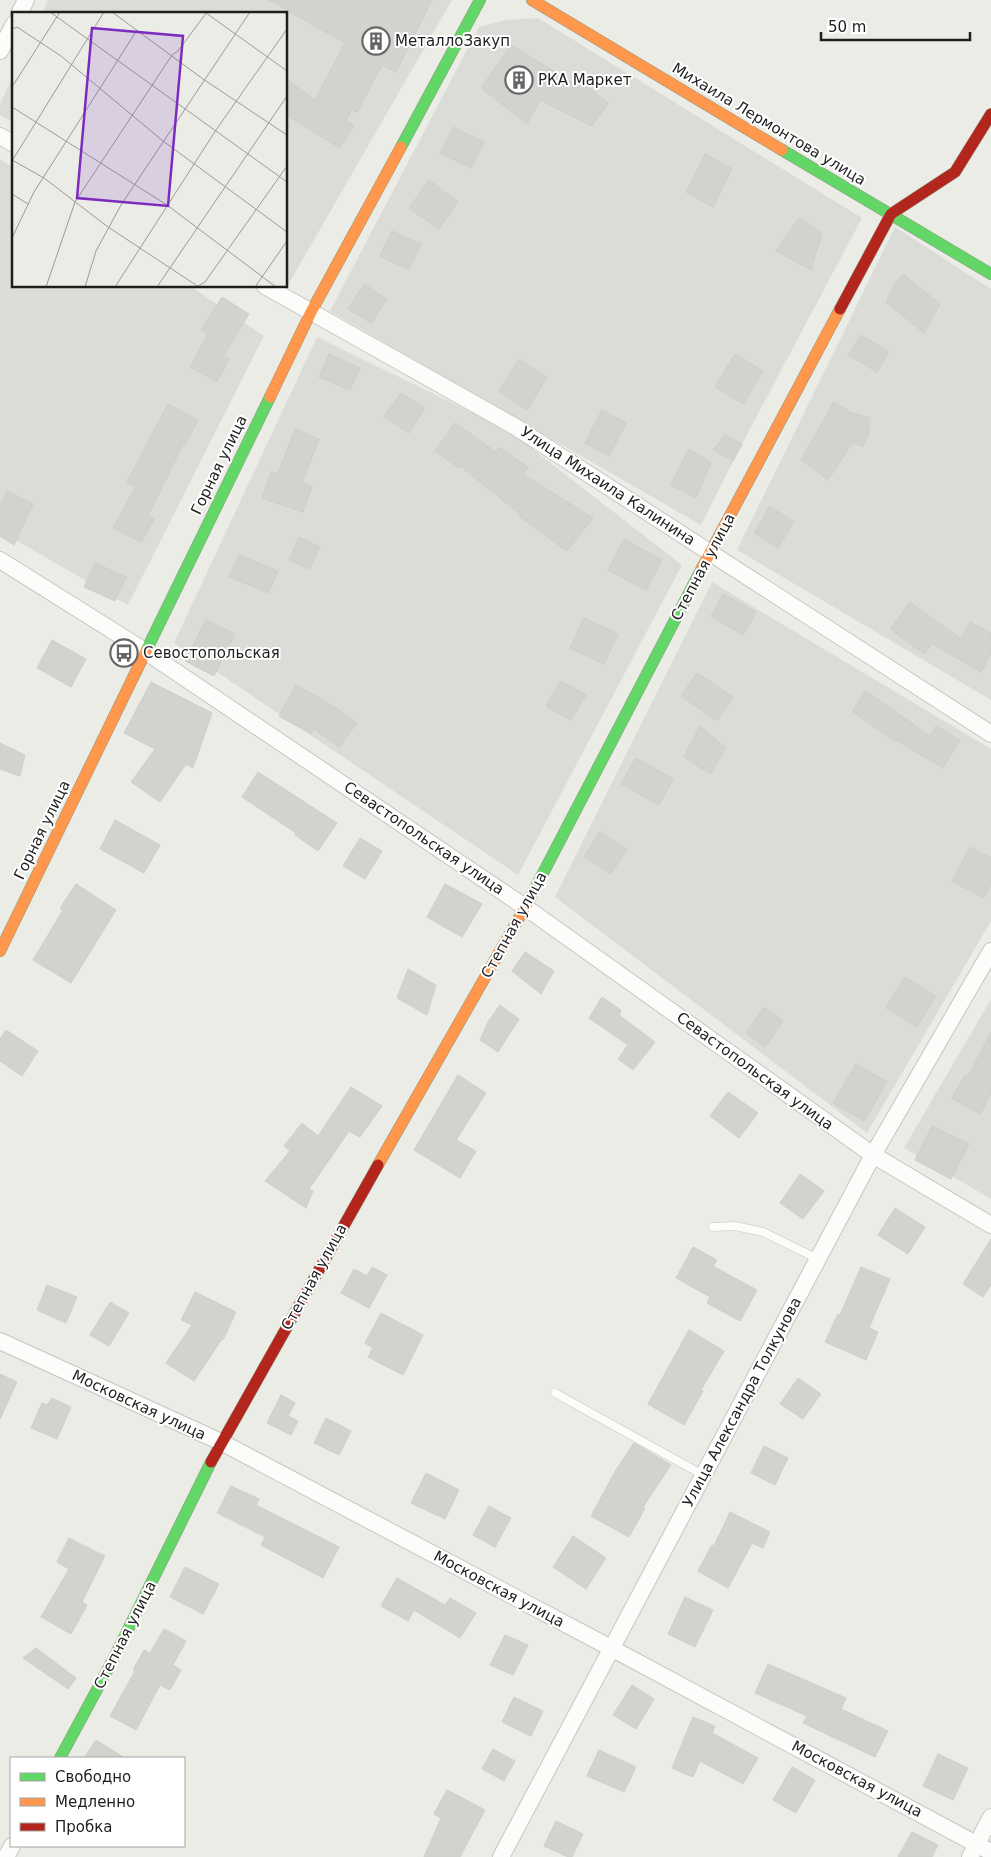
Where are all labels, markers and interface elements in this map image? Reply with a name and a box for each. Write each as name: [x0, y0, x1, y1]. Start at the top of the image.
scale bar: [821, 10, 970, 42]
inset map: [12, 12, 288, 288]
text: 50 m: [828, 18, 866, 36]
building icon: МеталлоЗакуп: [361, 26, 391, 56]
place label: МеталлоЗакуп: [395, 32, 510, 50]
street label: Михаила Лермонтова улица: [669, 59, 869, 189]
building icon: РКА Маркет: [504, 65, 534, 95]
place label: РКА Маркет: [538, 71, 632, 89]
street label: Горная улица: [187, 412, 251, 518]
street label: Улица Михаила Калинина: [517, 423, 699, 549]
street label: Степная улица: [667, 510, 739, 624]
bus stop icon: Севостопольская: [109, 638, 139, 668]
place label: Севостопольская: [143, 644, 280, 662]
street label: Горная улица: [10, 777, 74, 883]
street label: Севастопольская улица: [341, 778, 507, 898]
street label: Степная улица: [477, 869, 551, 981]
street label: Севастопольская улица: [673, 1008, 837, 1134]
street label: Степная улица: [277, 1221, 351, 1333]
street label: Улица Александра Толкунова: [679, 1294, 805, 1510]
street label: Московская улица: [69, 1366, 209, 1444]
street label: Московская улица: [431, 1547, 567, 1631]
street label: Степная улица: [90, 1578, 160, 1692]
street label: Московская улица: [789, 1737, 925, 1821]
legend: [10, 1757, 185, 1847]
text: Свободно: [55, 1768, 131, 1786]
text: Медленно: [55, 1793, 135, 1811]
text: Пробка: [55, 1818, 112, 1836]

